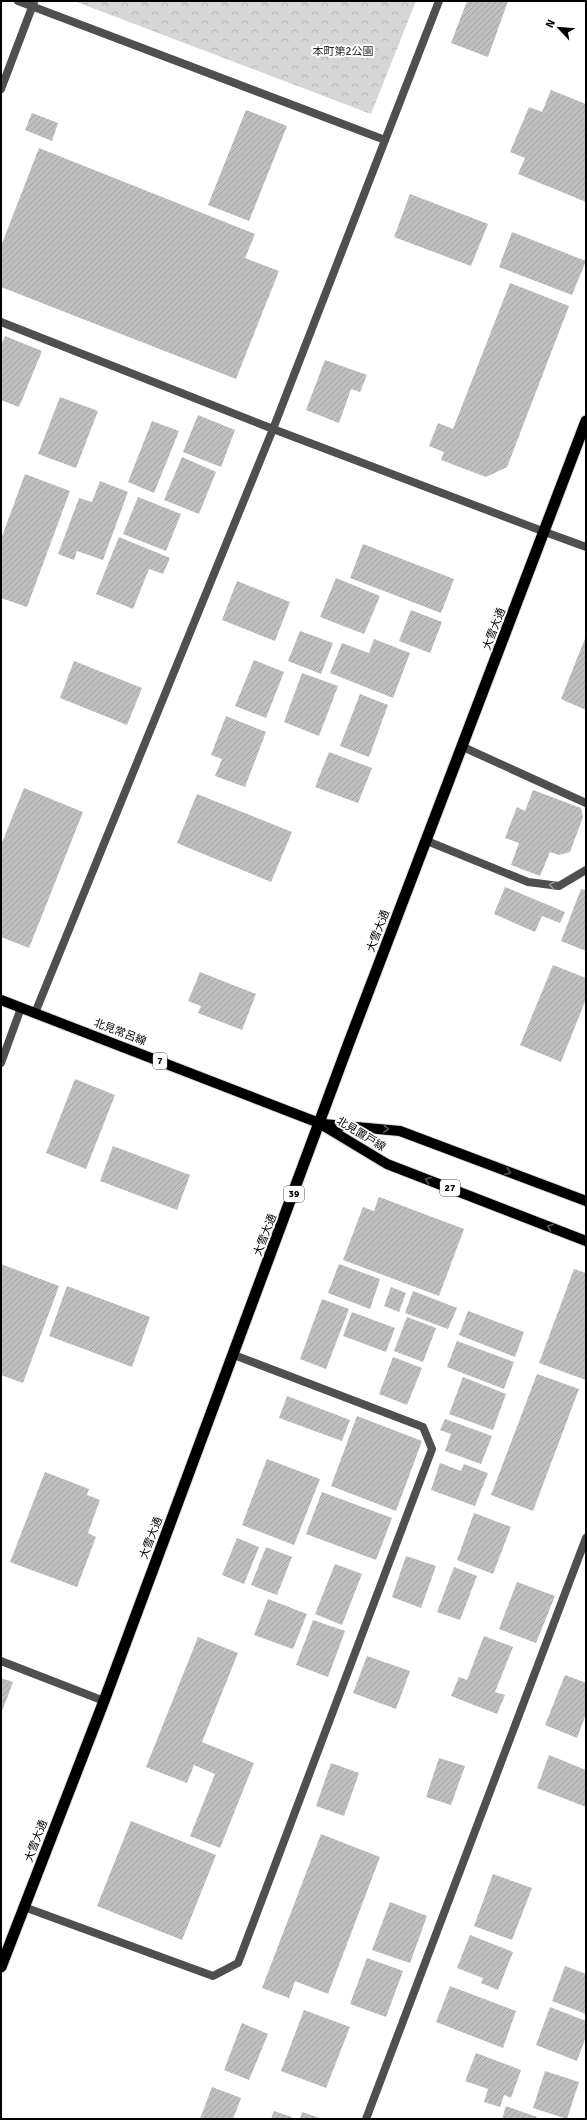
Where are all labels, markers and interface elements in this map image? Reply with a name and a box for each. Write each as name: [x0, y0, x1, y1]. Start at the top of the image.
north arrow: [539, 8, 579, 48]
text: N: [543, 18, 558, 30]
park label: 本町第2公園: [313, 45, 373, 58]
street label: 大雪大通: [480, 606, 508, 652]
one-way arrow: [549, 881, 555, 890]
street label: 大雪大通: [364, 908, 392, 954]
street label: 北見常呂線: [92, 1016, 148, 1048]
road number: 7: [153, 1053, 167, 1069]
street label: 北見置戸線: [334, 1114, 388, 1154]
one-way arrow: [383, 1125, 389, 1134]
one-way arrow: [505, 1167, 512, 1175]
one-way arrow: [425, 1176, 432, 1184]
road number: 27: [440, 1180, 460, 1196]
road number: 39: [284, 1186, 304, 1202]
street label: 大雪大通: [251, 1212, 279, 1258]
one-way arrow: [546, 1223, 553, 1231]
street label: 大雪大通: [137, 1515, 165, 1561]
street label: 大雪大通: [22, 1818, 50, 1864]

